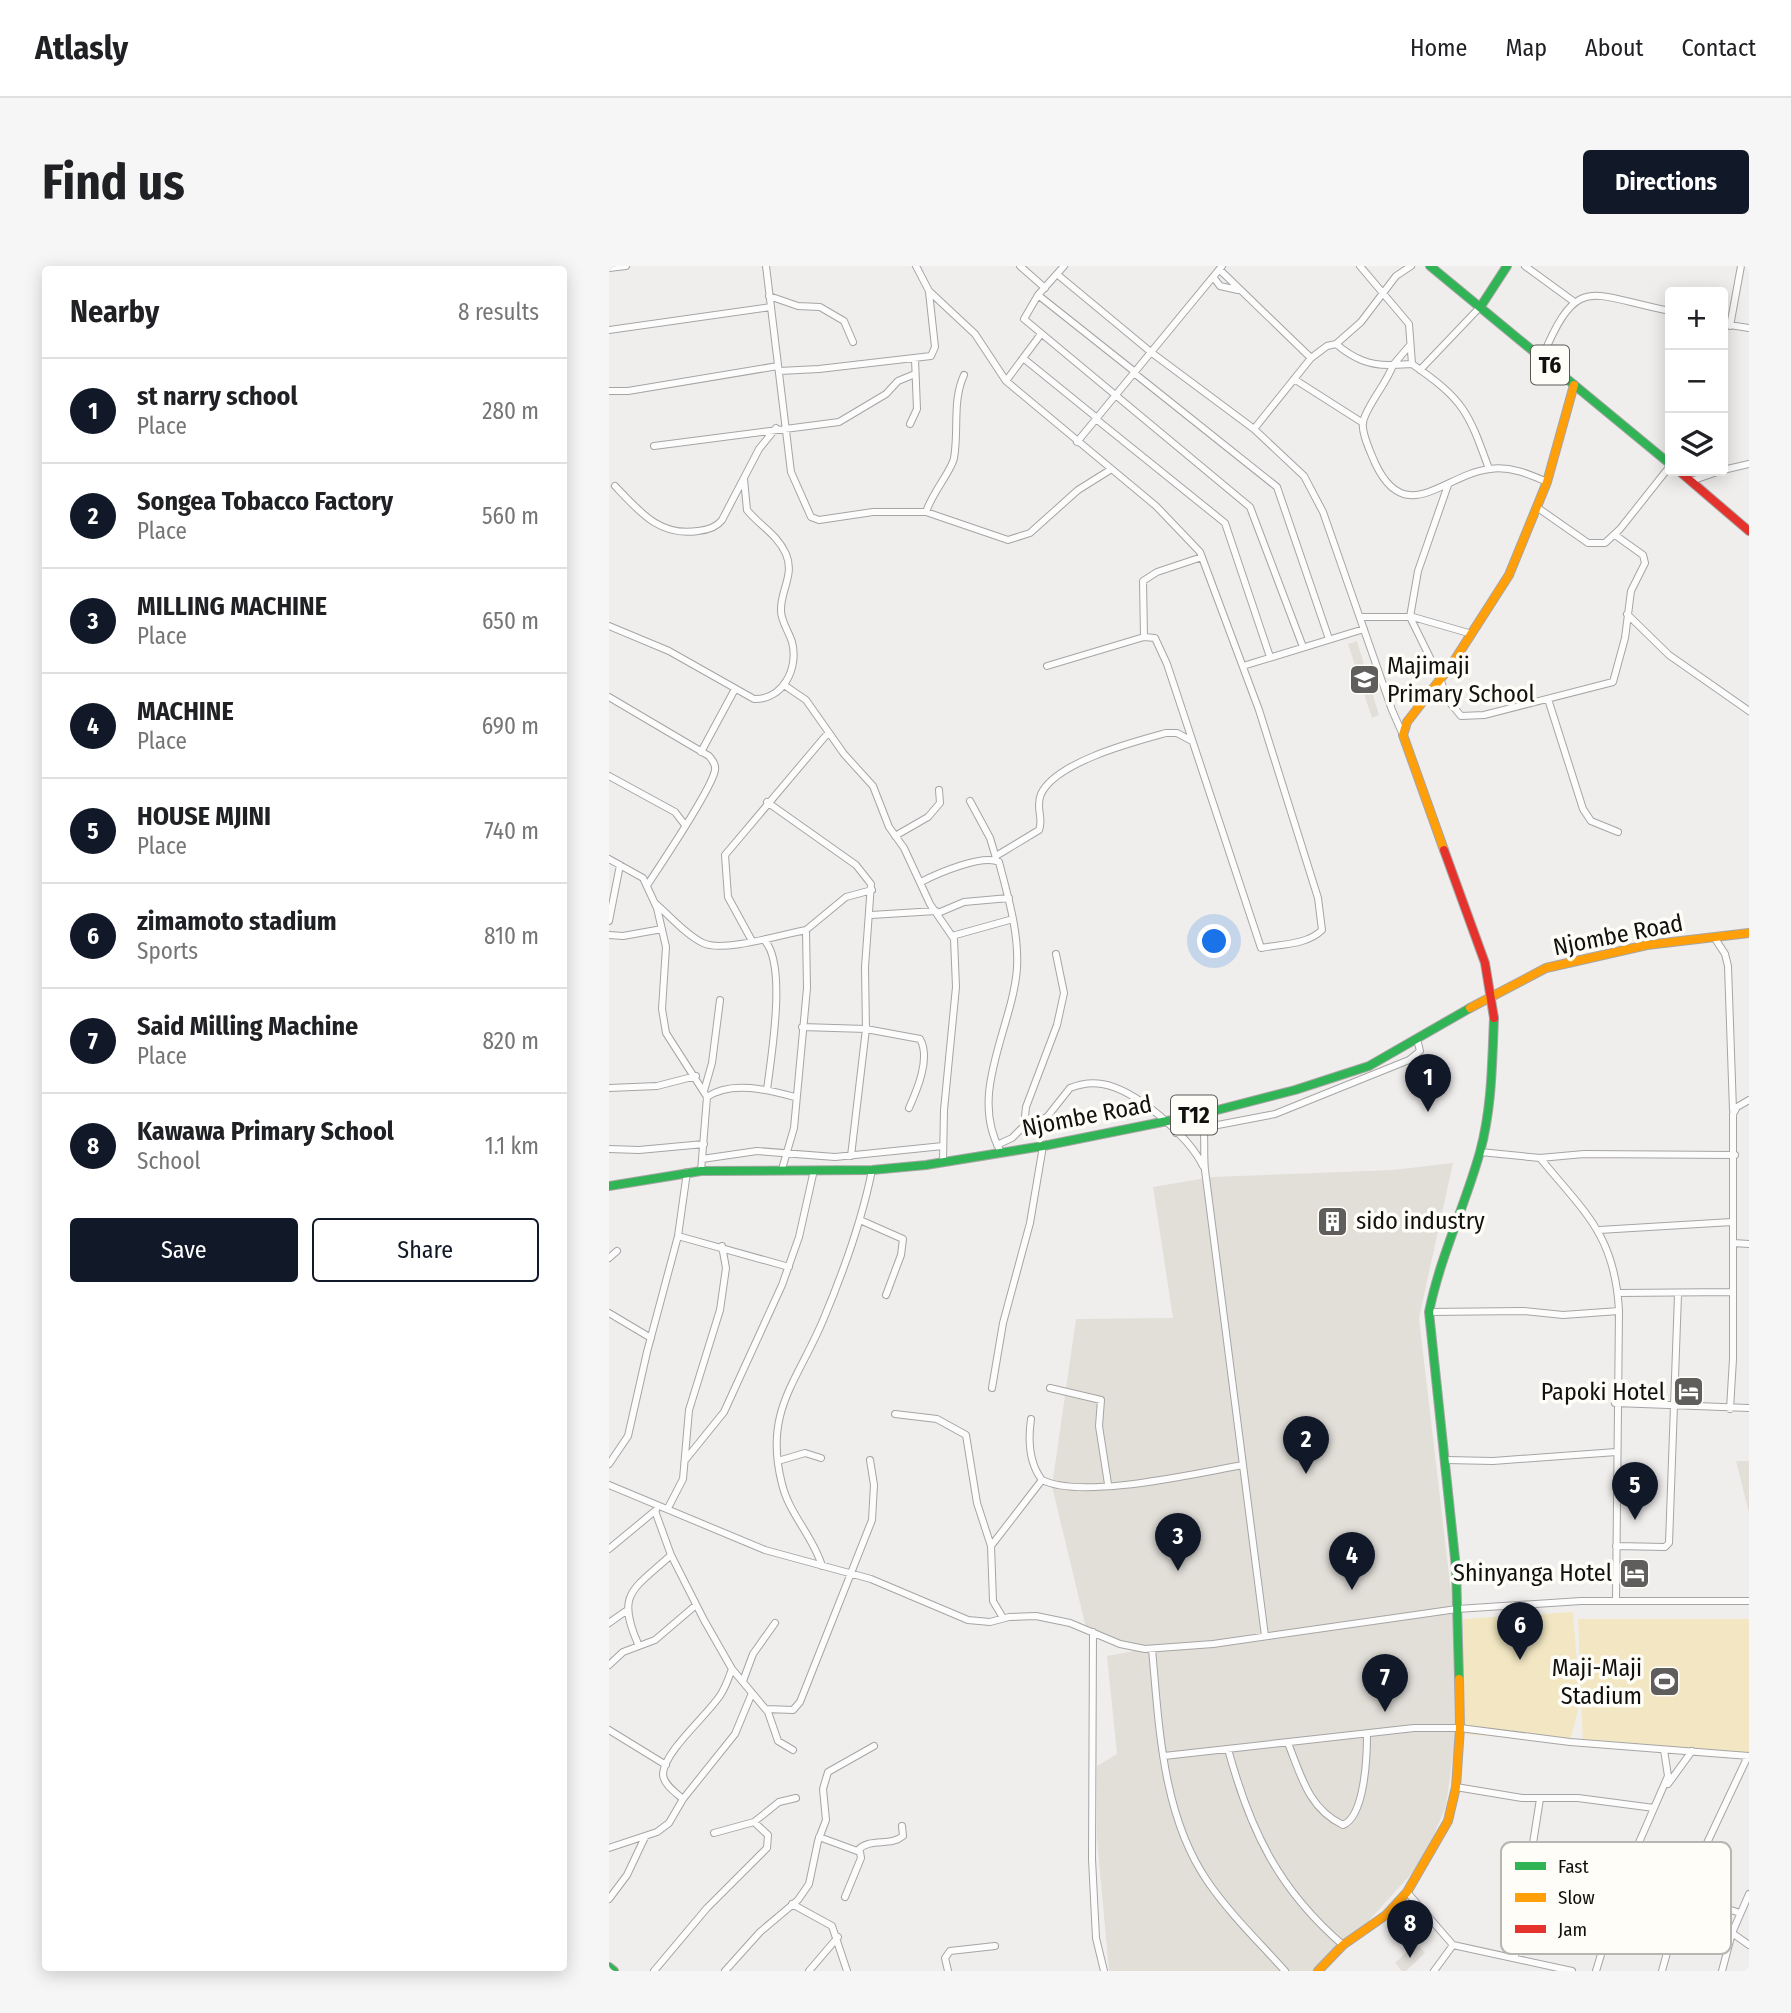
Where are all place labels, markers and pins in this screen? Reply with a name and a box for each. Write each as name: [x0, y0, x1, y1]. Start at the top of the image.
place label: Majimaji Primary School: [1387, 652, 1535, 708]
school or university icon: Majimaji Primary School: [1347, 663, 1381, 697]
pin: 1: [1405, 1054, 1451, 1112]
building icon: sido industry: [1316, 1204, 1350, 1238]
place label: sido industry: [1356, 1207, 1485, 1235]
hotel icon: Papoki Hotel: [1671, 1375, 1705, 1409]
place label: Papoki Hotel: [1541, 1378, 1665, 1406]
pin: 2: [1283, 1416, 1329, 1474]
pin: 5: [1612, 1462, 1658, 1520]
pin: 3: [1155, 1513, 1201, 1571]
pin: 4: [1329, 1532, 1375, 1590]
hotel icon: Shinyanga Hotel: [1618, 1556, 1652, 1590]
place label: Shinyanga Hotel: [1453, 1559, 1612, 1587]
pin: 6: [1497, 1602, 1543, 1660]
pin: 7: [1362, 1654, 1408, 1712]
place label: Maji-Maji Stadium: [1552, 1654, 1642, 1710]
sports icon: Maji-Maji Stadium: [1648, 1665, 1682, 1699]
pin: 8: [1387, 1900, 1433, 1958]

